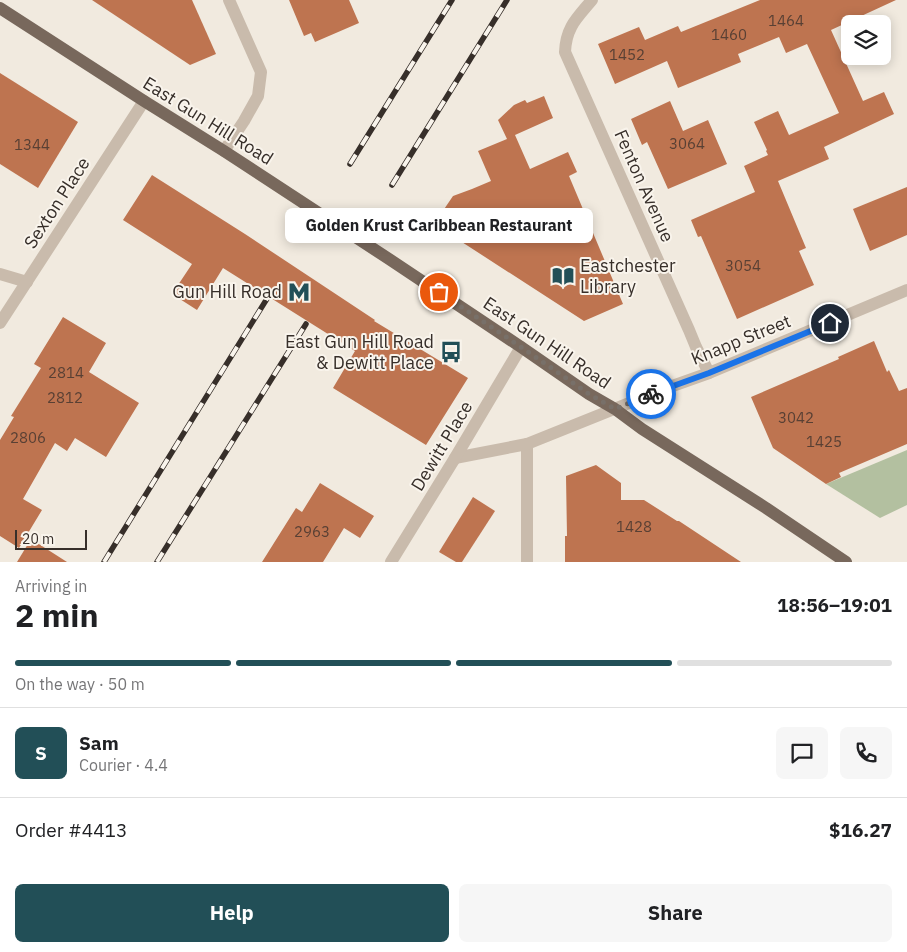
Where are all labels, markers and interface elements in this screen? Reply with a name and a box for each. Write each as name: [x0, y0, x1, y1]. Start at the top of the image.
house number: 1464: [768, 11, 804, 30]
map controls: [841, 15, 891, 65]
button: layers: [841, 15, 891, 65]
house number: 1460: [711, 25, 747, 44]
house number: 1452: [609, 45, 645, 64]
street label: East Gun Hill Road: [139, 71, 278, 170]
street label: Fenton Avenue: [609, 126, 680, 246]
house number: 3064: [669, 134, 705, 153]
house number: 1344: [14, 135, 50, 154]
street label: Sexton Place: [19, 153, 95, 253]
callout: Golden Krust Caribbean Restaurant: [285, 207, 593, 242]
text: Golden Krust Caribbean Restaurant: [306, 215, 572, 235]
place label: Eastchester Library: [580, 254, 676, 298]
house number: 3054: [725, 256, 761, 275]
library icon: Eastchester Library: [550, 263, 576, 289]
pin: [418, 271, 460, 313]
icon: bag: [425, 278, 453, 306]
metro station icon: Gun Hill Road: [286, 279, 312, 305]
place label: Gun Hill Road: [172, 280, 282, 303]
street label: East Gun Hill Road: [479, 291, 616, 394]
pin: [809, 302, 851, 344]
street label: Knapp Street: [688, 309, 794, 370]
icon: home: [816, 309, 844, 337]
place label: East Gun Hill Road & Dewitt Place: [285, 330, 434, 374]
bus stop icon: East Gun Hill Road & Dewitt Place: [438, 339, 464, 365]
house number: 2814: [48, 363, 84, 382]
courier: [626, 369, 676, 419]
icon: bike: [637, 380, 665, 408]
house number: 2812: [47, 388, 83, 407]
street label: Dewitt Place: [406, 396, 478, 495]
house number: 3042: [778, 408, 814, 427]
house number: 2806: [10, 428, 46, 447]
house number: 1425: [806, 432, 842, 451]
house number: 1428: [616, 517, 652, 536]
house number: 2963: [294, 522, 330, 541]
scale bar: [15, 527, 88, 550]
text: 20 m: [22, 530, 54, 548]
text: Arriving in: [15, 576, 87, 596]
text: 18:56–19:01: [777, 593, 892, 617]
text: 2 min: [15, 594, 99, 636]
text: On the way · 50 m: [15, 674, 145, 694]
button: chat: [776, 727, 828, 779]
button: phone: [840, 727, 892, 779]
text: Sam: [79, 731, 119, 755]
text: S: [35, 741, 47, 765]
text: Courier · 4.4: [79, 755, 168, 775]
text: Order #4413: [15, 818, 127, 842]
text: $16.27: [829, 818, 892, 842]
button: Help: [15, 884, 449, 942]
button: Share: [459, 884, 892, 942]

